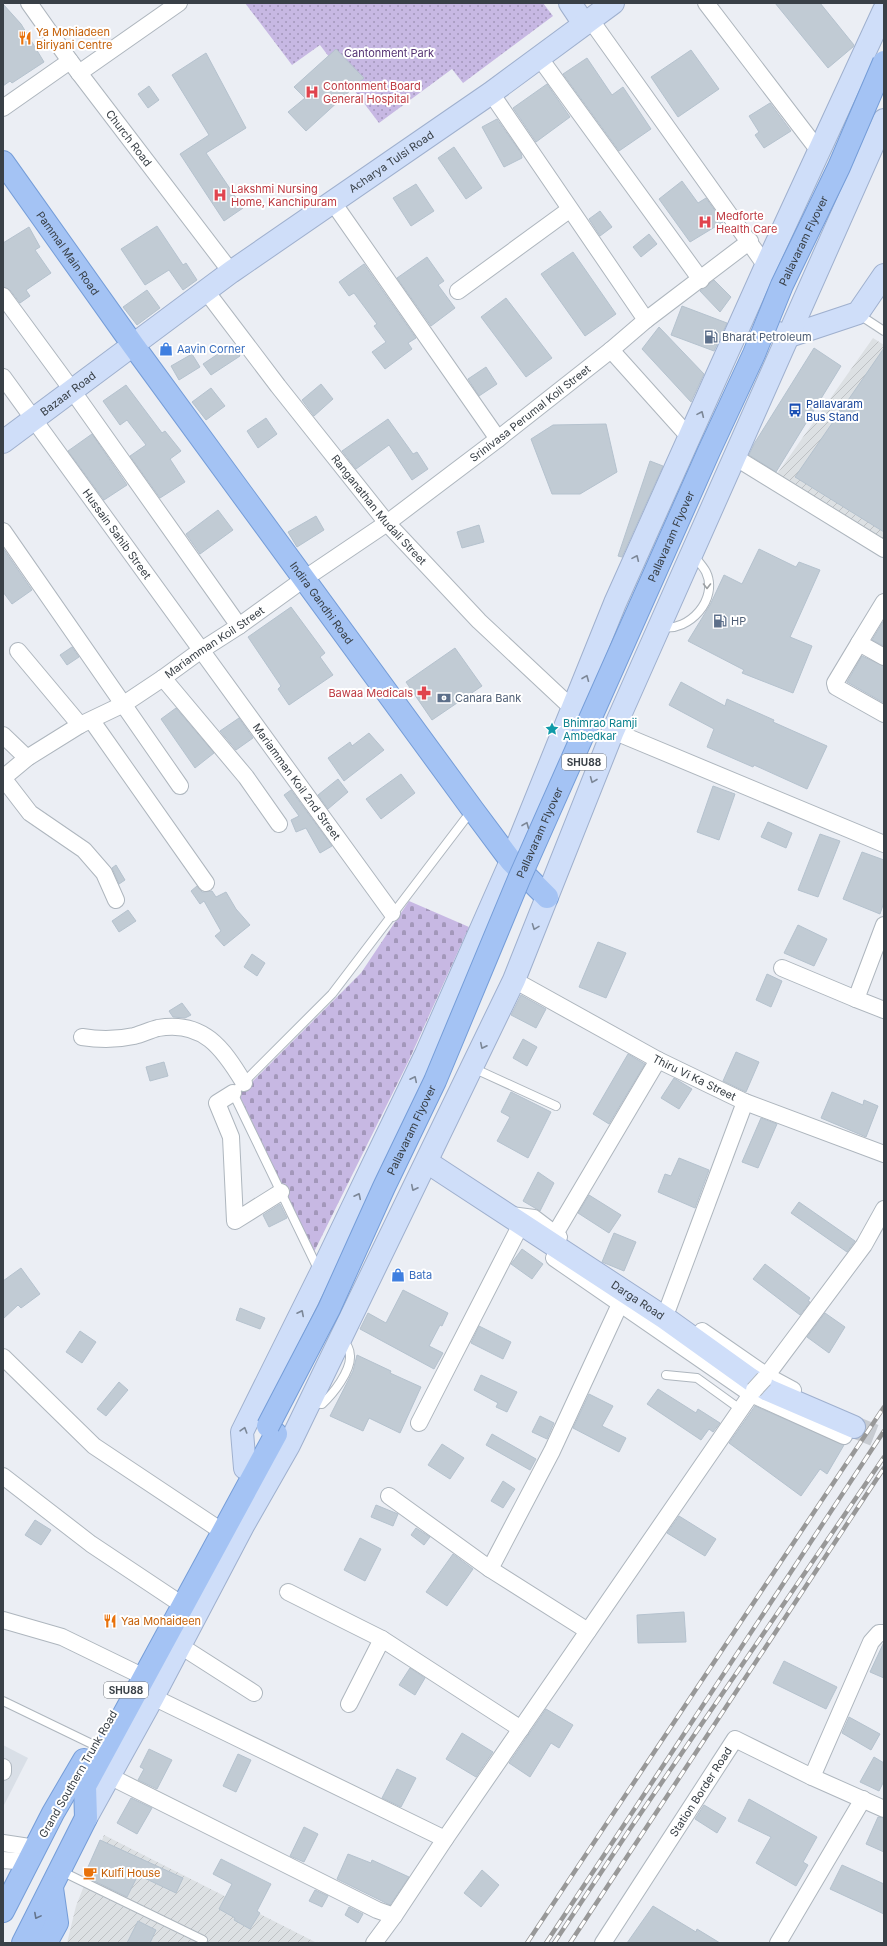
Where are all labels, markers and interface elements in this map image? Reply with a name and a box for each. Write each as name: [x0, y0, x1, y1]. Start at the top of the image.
place label: Ya Mohiadeen Biriyani Centre: [36, 25, 112, 52]
restaurant icon: Ya Mohiadeen Biriyani Centre: [17, 30, 33, 46]
park label: Cantonment Park: [344, 46, 434, 60]
place label: Contonment Board General Hospital: [323, 79, 421, 106]
hospital icon: Contonment Board General Hospital: [304, 84, 320, 100]
street label: Church Road: [103, 107, 155, 169]
street label: Acharya Tulsi Road: [346, 128, 436, 196]
place label: Lakshmi Nursing Home, Kanchipuram: [231, 182, 337, 209]
hospital icon: Lakshmi Nursing Home, Kanchipuram: [212, 187, 228, 203]
street label: Pallavaram Flyover: [776, 194, 831, 288]
street label: Pammal Main Road: [33, 209, 102, 298]
place label: Medforte Health Care: [716, 209, 777, 236]
hospital icon: Medforte Health Care: [697, 214, 713, 230]
fuel station icon: Bharat Petroleum: [703, 329, 719, 345]
place label: Bharat Petroleum: [722, 330, 812, 344]
shop icon: Aavin Corner: [158, 341, 174, 357]
place label: Aavin Corner: [177, 342, 245, 356]
street label: Srinivasa Perumal Koil Street: [467, 362, 594, 465]
street label: Bazaar Road: [37, 368, 98, 419]
place label: Pallavaram Bus Stand: [806, 397, 863, 424]
bus stop icon: Pallavaram Bus Stand: [787, 402, 803, 418]
one-way arrow: [696, 411, 704, 419]
street label: Ranganathan Mudali Street: [328, 452, 430, 568]
street label: Hussain Sahib Street: [80, 486, 155, 582]
street label: Pallavaram Flyover: [645, 489, 697, 584]
one-way arrow: [631, 555, 639, 562]
street label: Indira Gandhi Road: [287, 559, 356, 647]
one-way arrow: [703, 583, 711, 589]
street label: Mariamman Koil Street: [162, 603, 267, 681]
fuel station icon: HP: [712, 613, 728, 629]
place label: HP: [731, 614, 746, 628]
one-way arrow: [581, 675, 589, 682]
pharmacy icon: Bawaa Medicals: [416, 685, 432, 701]
place label: Bawaa Medicals: [328, 686, 413, 700]
bank icon: Canara Bank: [436, 690, 452, 706]
place label: Canara Bank: [455, 691, 521, 705]
place label: Bhimrao Ramji Ambedkar: [563, 716, 637, 743]
street label: Mariamman Koil 2nd Street: [250, 721, 344, 843]
place icon: Bhimrao Ramji Ambedkar: [544, 721, 560, 737]
road number: SHU88: [562, 754, 606, 770]
one-way arrow: [590, 777, 598, 784]
street label: Pallavaram Flyover: [513, 785, 566, 880]
one-way arrow: [521, 821, 529, 828]
one-way arrow: [532, 924, 540, 931]
one-way arrow: [480, 1042, 488, 1049]
street label: Thiru Vi Ka Street: [650, 1051, 739, 1104]
one-way arrow: [409, 1076, 417, 1083]
street label: Pallavaram Flyover: [384, 1083, 439, 1177]
one-way arrow: [411, 1184, 419, 1192]
one-way arrow: [353, 1193, 361, 1200]
shop icon: Bata: [390, 1267, 406, 1283]
place label: Bata: [409, 1268, 432, 1282]
street label: Darga Road: [609, 1278, 667, 1323]
one-way arrow: [296, 1310, 304, 1318]
one-way arrow: [239, 1426, 248, 1433]
restaurant icon: Yaa Mohaideen: [102, 1613, 118, 1629]
place label: Yaa Mohaideen: [121, 1614, 201, 1628]
road number: SHU88: [104, 1682, 148, 1698]
street label: Grand Southern Trunk Road: [36, 1708, 120, 1840]
street label: Station Border Road: [667, 1744, 735, 1839]
cafe icon: Kulfi House: [82, 1865, 98, 1881]
place label: Kulfi House: [101, 1866, 161, 1880]
one-way arrow: [35, 1912, 42, 1919]

